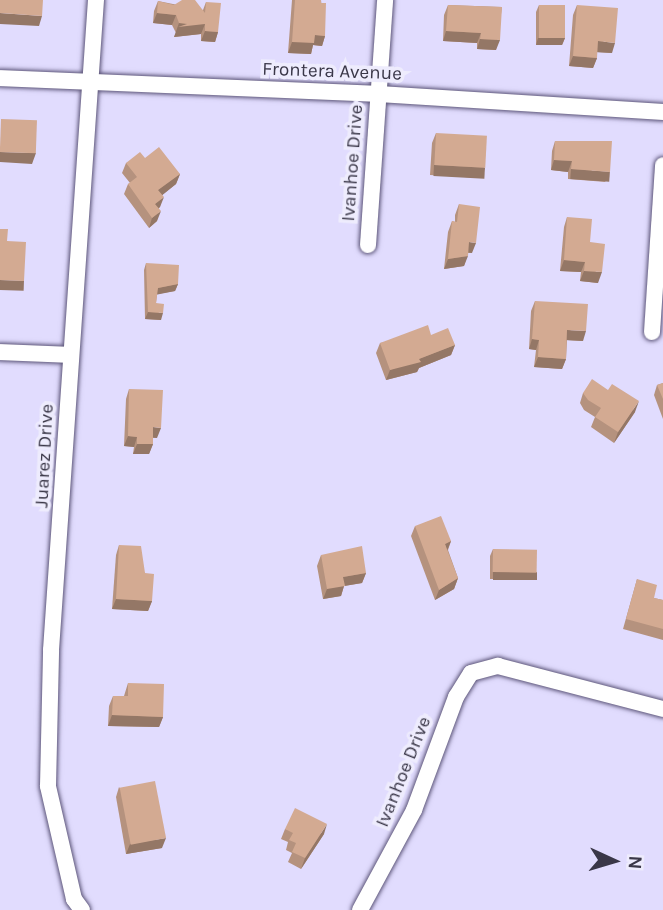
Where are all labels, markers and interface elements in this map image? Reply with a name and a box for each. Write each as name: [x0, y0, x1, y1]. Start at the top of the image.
street label: Frontera Avenue: [262, 58, 402, 86]
street label: Ivanhoe Drive: [338, 104, 368, 222]
street label: Juarez Drive: [31, 403, 59, 509]
street label: Ivanhoe Drive: [371, 713, 437, 831]
north arrow: [579, 826, 649, 896]
text: N: [624, 855, 646, 870]

